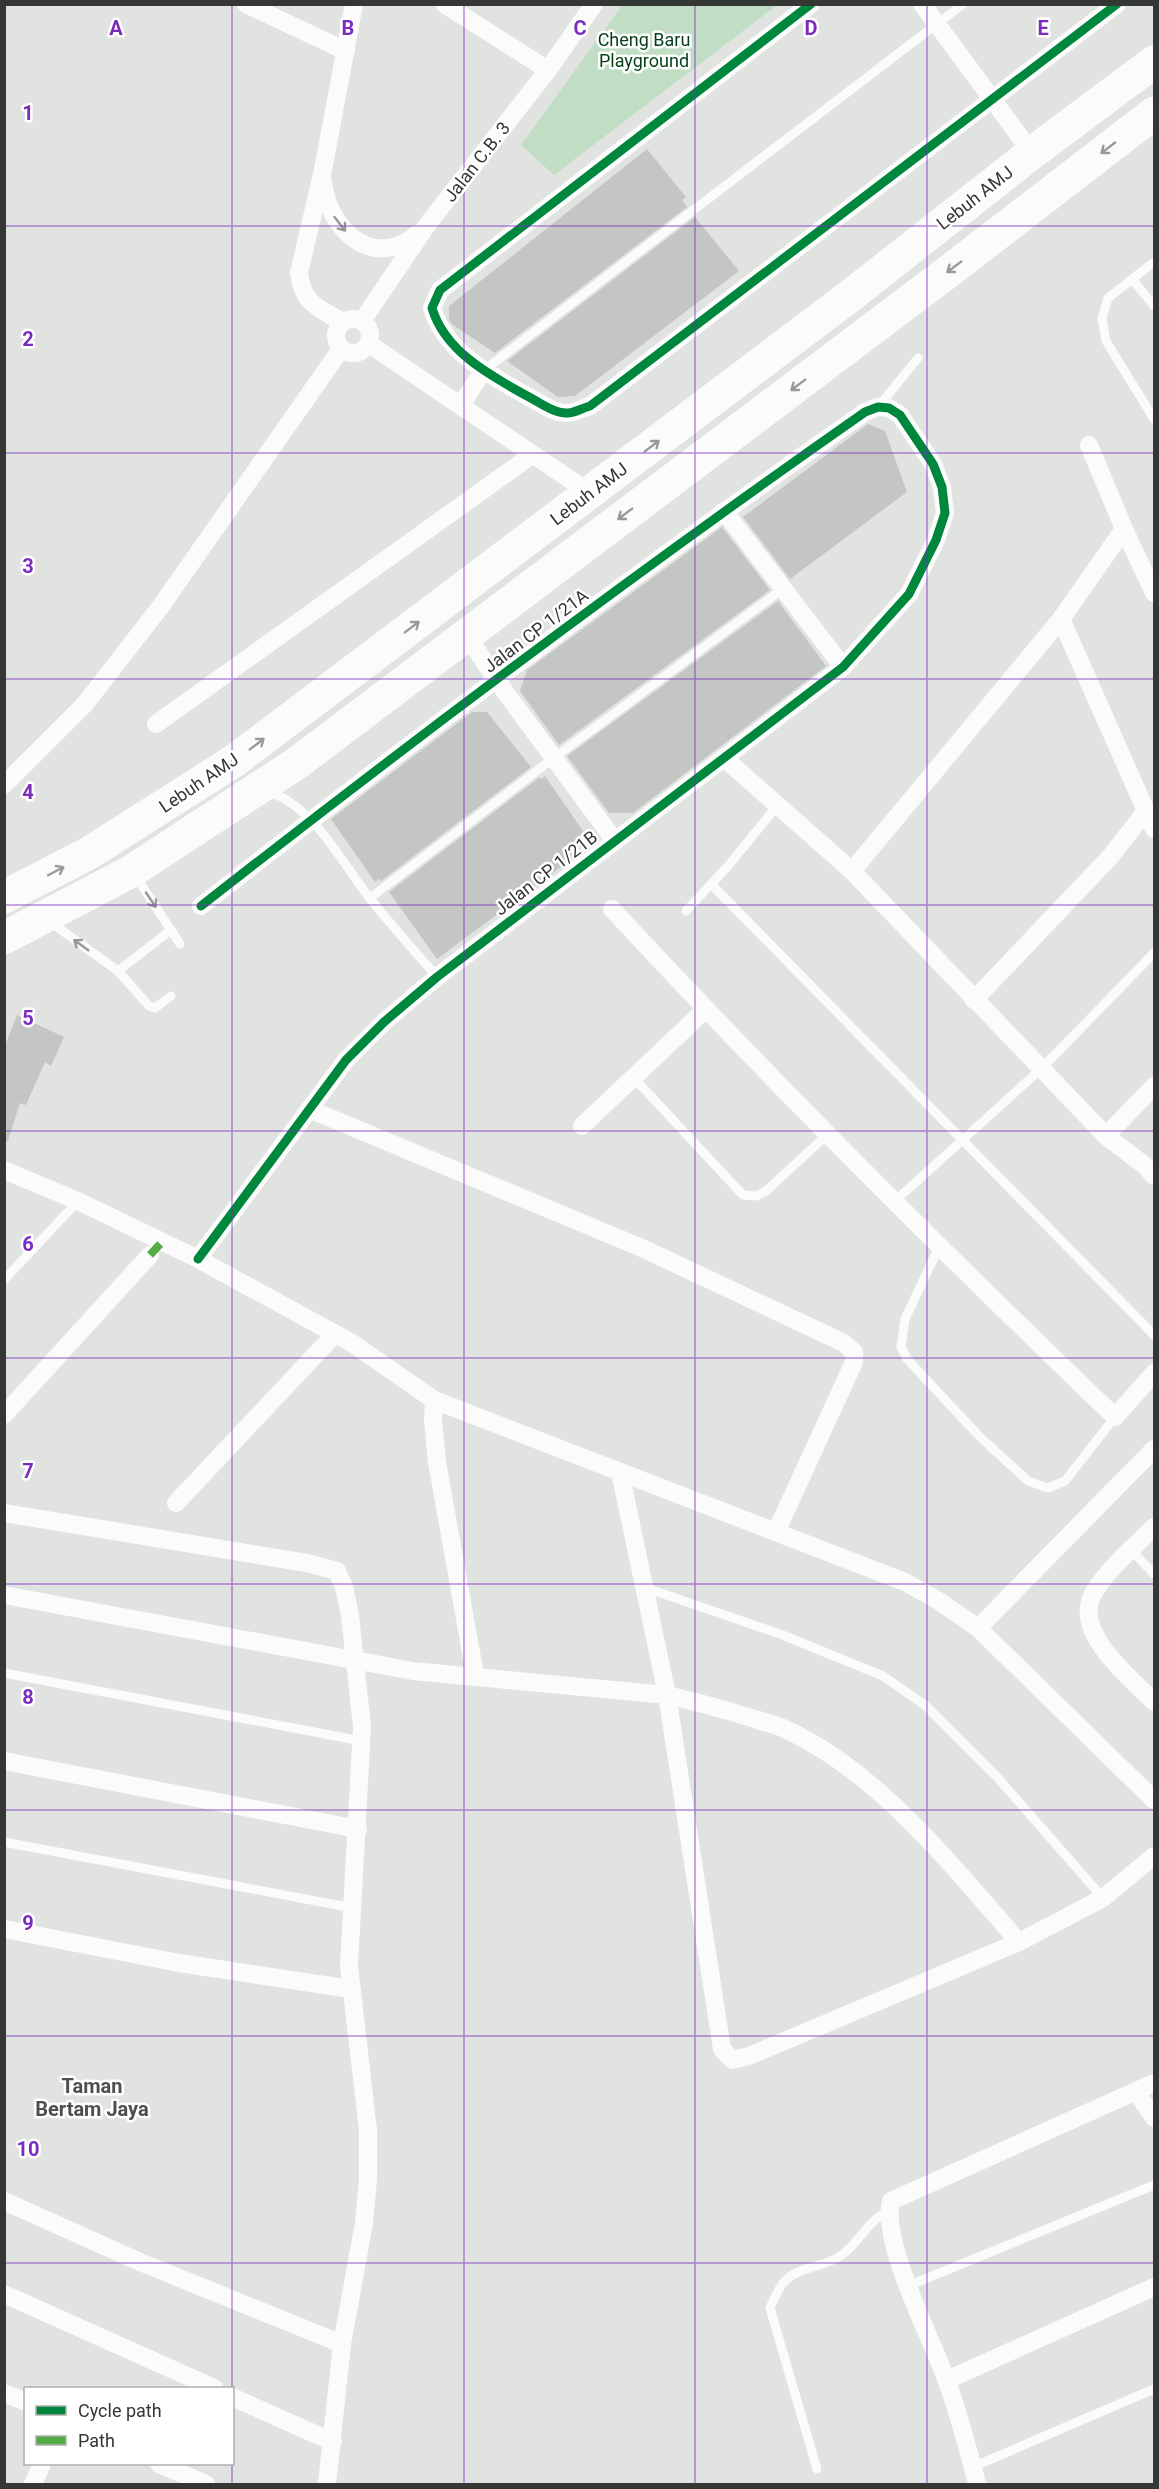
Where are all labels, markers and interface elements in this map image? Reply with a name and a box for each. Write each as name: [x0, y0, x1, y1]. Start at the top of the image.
text: A: [109, 16, 123, 40]
text: B: [342, 16, 354, 40]
text: C: [573, 16, 587, 40]
text: D: [805, 16, 818, 40]
text: E: [1037, 16, 1049, 40]
park label: Cheng Baru Playground: [598, 29, 690, 71]
text: 1: [22, 101, 34, 125]
street label: Jalan C.B. 3: [439, 118, 514, 206]
one-way arrow: [1100, 142, 1116, 155]
street label: Lebuh AMJ: [932, 161, 1017, 234]
one-way arrow: [333, 216, 346, 232]
one-way arrow: [946, 261, 962, 274]
text: 2: [22, 327, 34, 351]
one-way arrow: [790, 378, 806, 391]
one-way arrow: [644, 440, 660, 453]
street label: Lebuh AMJ: [546, 458, 631, 529]
one-way arrow: [617, 507, 633, 520]
text: 3: [22, 554, 34, 578]
street label: Jalan CP 1/21A: [479, 584, 592, 677]
one-way arrow: [404, 620, 420, 633]
one-way arrow: [248, 738, 264, 750]
street label: Lebuh AMJ: [155, 748, 242, 817]
text: 4: [22, 780, 34, 804]
street label: Jalan CP 1/21B: [490, 826, 601, 919]
one-way arrow: [47, 865, 65, 876]
one-way arrow: [145, 892, 158, 909]
one-way arrow: [74, 939, 90, 951]
text: 5: [22, 1006, 34, 1030]
text: 6: [22, 1232, 34, 1256]
text: 7: [22, 1459, 34, 1483]
text: 8: [22, 1685, 34, 1709]
text: 9: [22, 1911, 34, 1935]
district label: Taman Bertam Jaya: [35, 2074, 149, 2121]
text: 10: [17, 2137, 39, 2161]
legend: [24, 2387, 234, 2465]
text: Cycle path: [78, 2400, 162, 2421]
text: Path: [78, 2430, 115, 2451]

